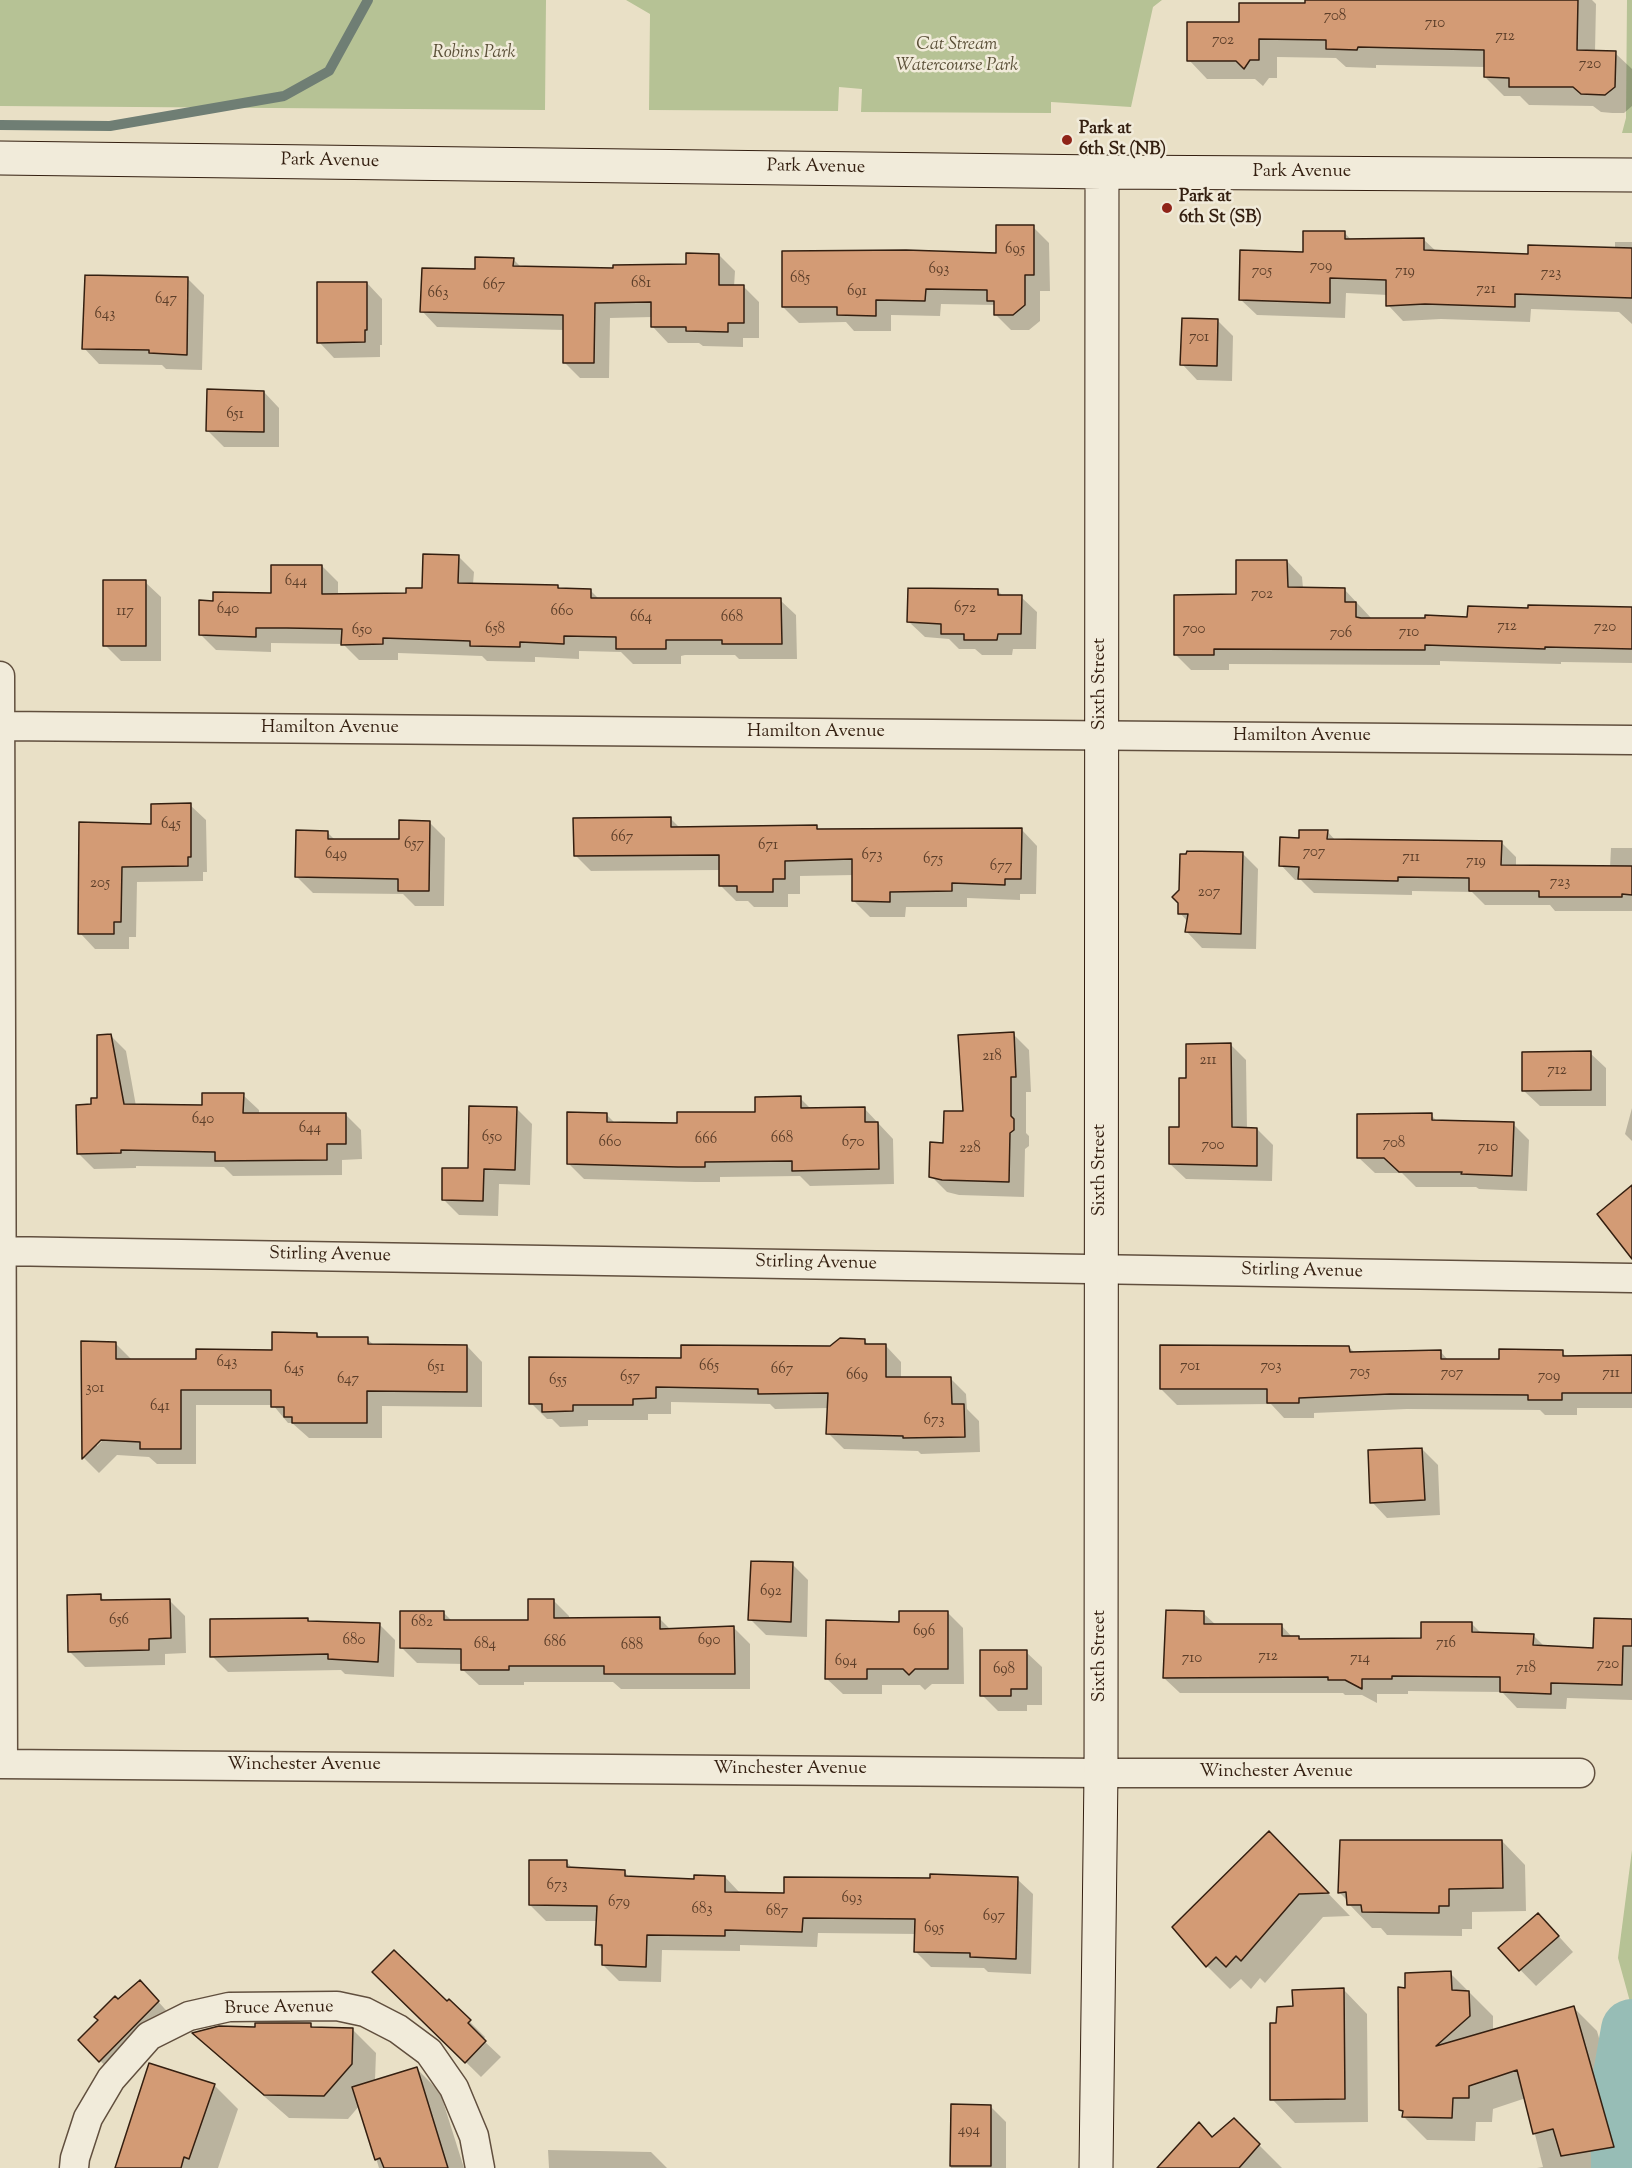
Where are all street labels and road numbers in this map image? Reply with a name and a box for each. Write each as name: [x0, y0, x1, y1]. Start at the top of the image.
street label: Park Avenue: [281, 150, 379, 174]
street label: Park Avenue: [767, 156, 865, 180]
street label: Park Avenue: [1253, 162, 1351, 184]
street label: Sixth Street: [1090, 638, 1112, 730]
street label: Hamilton Avenue: [261, 718, 399, 740]
street label: Hamilton Avenue: [747, 722, 885, 744]
street label: Hamilton Avenue: [1233, 726, 1371, 748]
street label: Sixth Street: [1090, 1124, 1112, 1216]
street label: Stirling Avenue: [269, 1244, 391, 1268]
street label: Stirling Avenue: [755, 1252, 877, 1276]
street label: Stirling Avenue: [1241, 1260, 1363, 1284]
street label: Sixth Street: [1090, 1610, 1112, 1702]
street label: Winchester Avenue: [227, 1755, 381, 1777]
street label: Winchester Avenue: [713, 1759, 867, 1781]
street label: Winchester Avenue: [1199, 1762, 1353, 1784]
street label: Bruce Avenue: [224, 1997, 334, 2021]

